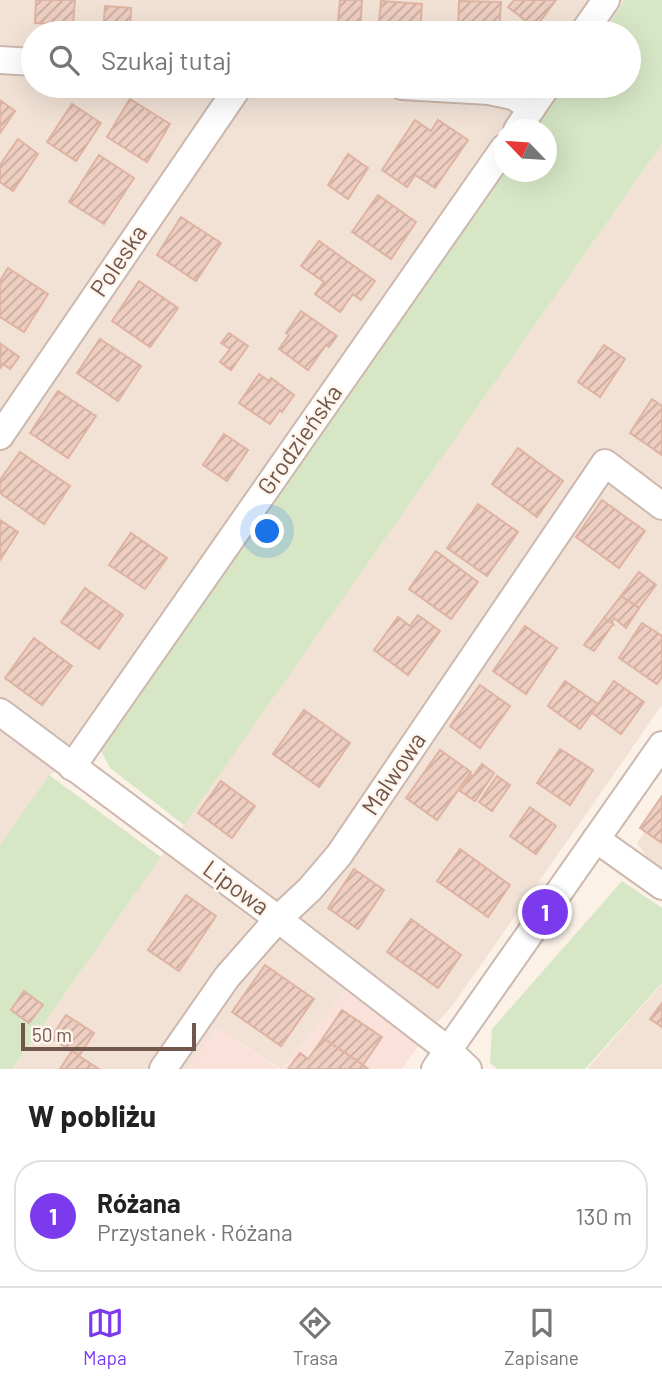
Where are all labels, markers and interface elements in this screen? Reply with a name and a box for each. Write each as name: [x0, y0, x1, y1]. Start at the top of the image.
search box: [21, 21, 641, 98]
icon: search: [45, 41, 83, 79]
text: Szukaj tutaj: [101, 44, 232, 75]
north arrow: [494, 119, 557, 182]
street label: Poleska: [83, 219, 152, 302]
street label: Grodzieńska: [250, 379, 347, 500]
your location: [250, 514, 284, 548]
street label: Malwowa: [355, 726, 431, 820]
street label: Lipowa: [198, 853, 276, 920]
pin: 1: [522, 886, 568, 938]
scale bar: [21, 1020, 196, 1052]
text: 50 m: [32, 1023, 72, 1046]
text: W pobliżu: [28, 1097, 156, 1133]
text: Różana: [97, 1187, 181, 1218]
text: 1: [49, 1202, 57, 1230]
text: 130 m: [575, 1202, 632, 1230]
text: Przystanek · Różana: [97, 1218, 293, 1246]
tab: Mapa: [83, 1304, 127, 1369]
tab: Trasa: [293, 1304, 338, 1369]
tab: Zapisane: [504, 1304, 579, 1369]

